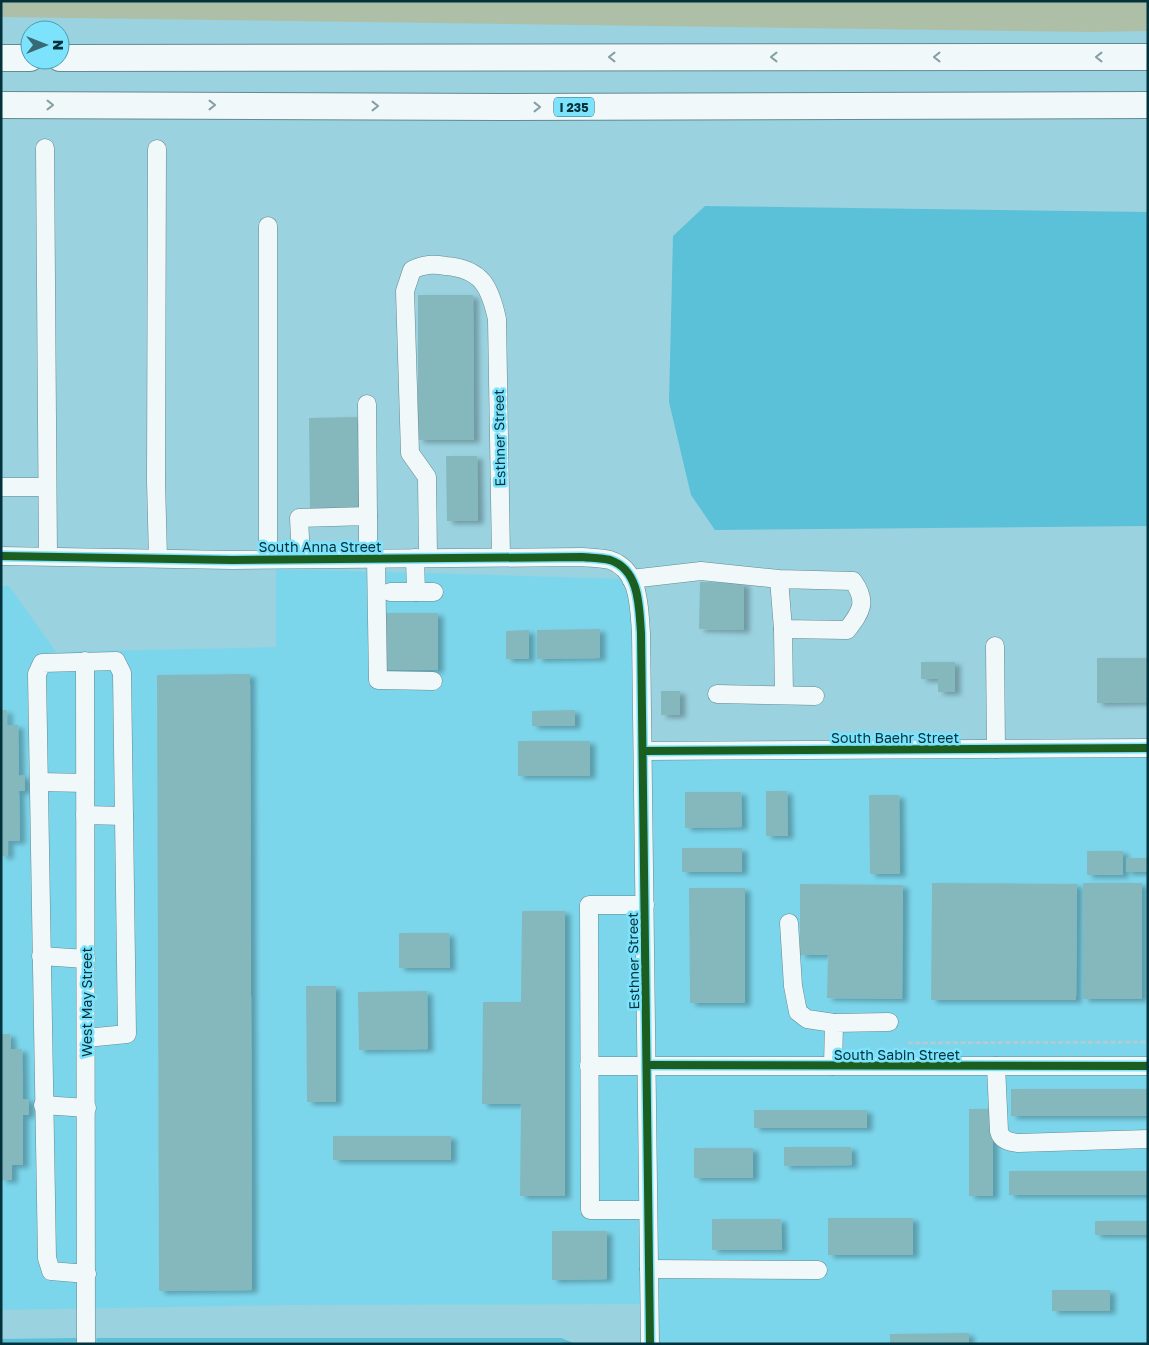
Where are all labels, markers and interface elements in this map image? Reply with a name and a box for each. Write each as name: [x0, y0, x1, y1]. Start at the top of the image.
north arrow: [20, 20, 70, 70]
text: N: [50, 40, 67, 50]
one-way arrow: [607, 52, 615, 62]
one-way arrow: [770, 52, 778, 62]
one-way arrow: [932, 52, 940, 62]
one-way arrow: [1095, 52, 1102, 62]
road number: I 235: [554, 98, 594, 116]
one-way arrow: [46, 100, 54, 110]
one-way arrow: [209, 100, 217, 111]
one-way arrow: [372, 101, 379, 111]
one-way arrow: [534, 102, 542, 112]
street label: Esthner Street: [490, 389, 508, 487]
street label: South Anna Street: [259, 538, 382, 555]
street label: South Baehr Street: [831, 729, 959, 746]
street label: Esthner Street: [624, 912, 642, 1010]
street label: West May Street: [78, 947, 95, 1057]
street label: South Sabin Street: [834, 1046, 960, 1063]

